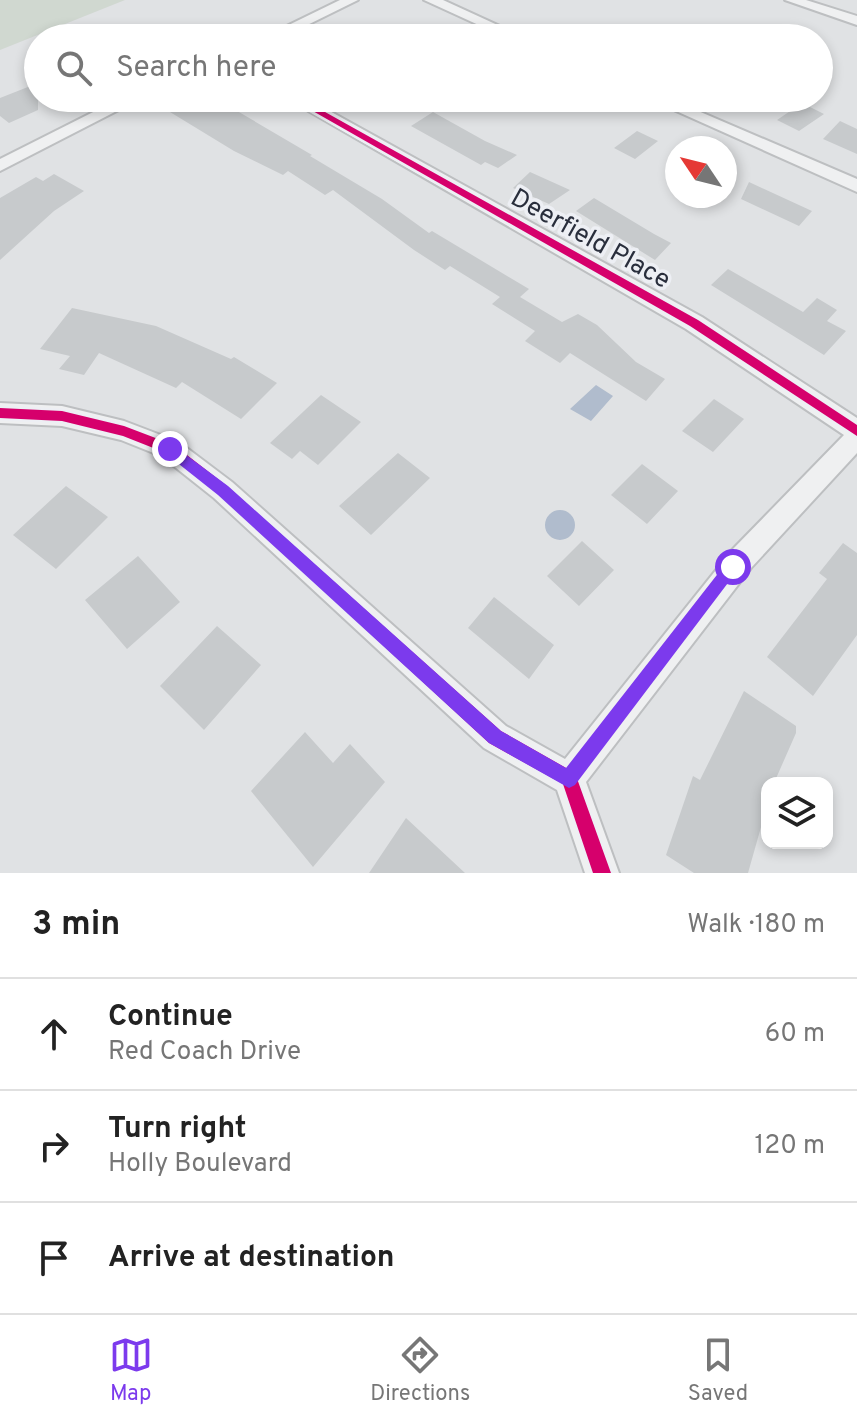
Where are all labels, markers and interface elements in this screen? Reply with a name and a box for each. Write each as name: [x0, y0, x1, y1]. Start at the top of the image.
search box: [24, 24, 833, 112]
icon: search: [52, 46, 96, 90]
text: Search here: [116, 50, 276, 87]
north arrow: [665, 136, 737, 208]
street label: Deerfield Place: [504, 182, 676, 298]
route end: [152, 431, 188, 467]
route start: [715, 549, 751, 585]
map controls: [761, 777, 833, 849]
button: layers: [761, 777, 833, 849]
text: 3 min: [32, 904, 120, 947]
text: Walk · 180 m: [687, 909, 825, 942]
text: Continue: [108, 999, 233, 1036]
icon: ahead: [32, 1012, 76, 1056]
text: 60 m: [765, 1018, 825, 1051]
text: Red Coach Drive: [108, 1036, 301, 1069]
text: Turn right: [108, 1111, 246, 1148]
icon: right: [32, 1124, 76, 1168]
text: 120 m: [755, 1130, 825, 1163]
text: Holly Boulevard: [108, 1148, 292, 1181]
icon: arrive: [32, 1236, 76, 1280]
text: Arrive at destination: [108, 1240, 394, 1277]
tab: Map: [109, 1333, 153, 1408]
tab: Directions: [370, 1333, 470, 1408]
tab: Saved: [688, 1333, 748, 1408]

